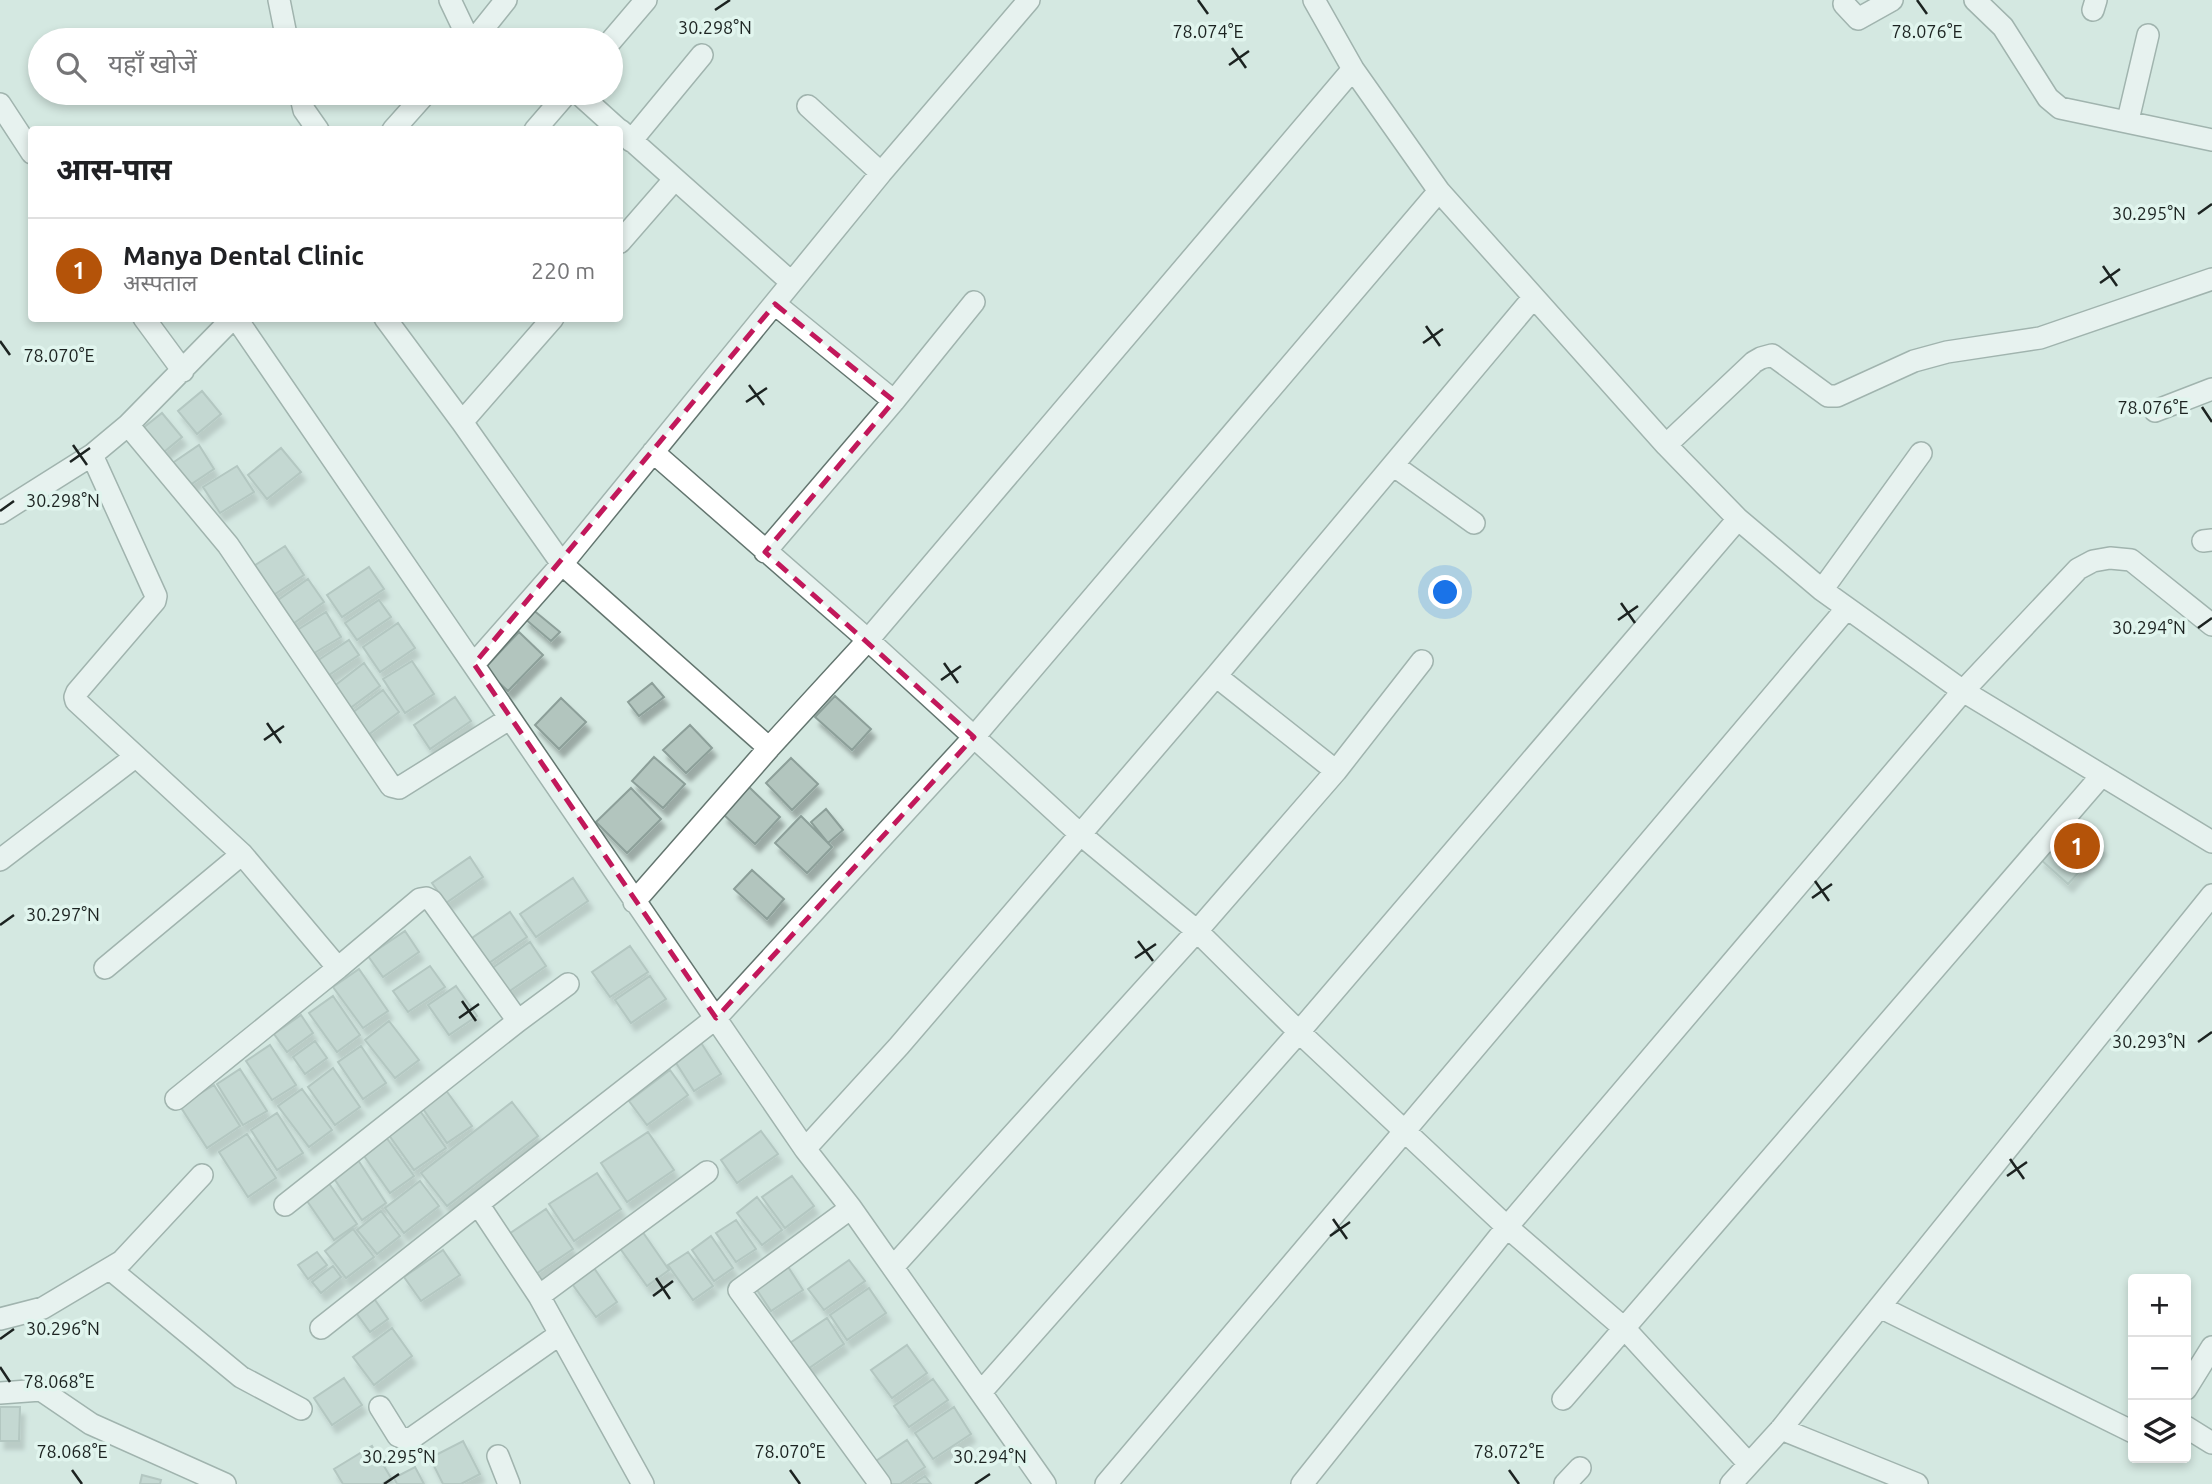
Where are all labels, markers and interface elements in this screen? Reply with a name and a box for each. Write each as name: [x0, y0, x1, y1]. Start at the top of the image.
text: 30.298°N: [678, 17, 752, 37]
text: 78.074°E: [1172, 21, 1244, 41]
text: 78.076°E: [1891, 21, 1963, 41]
search box: [28, 28, 623, 105]
icon: search: [52, 48, 90, 86]
text: यहाँ खोजें: [108, 49, 197, 78]
text: आस-पास: [56, 152, 172, 186]
text: 30.295°N: [2112, 203, 2186, 223]
text: Manya Dental Clinic: [123, 241, 364, 270]
text: 1: [73, 258, 85, 283]
text: 220 m: [531, 258, 595, 283]
text: अस्पताल: [123, 270, 197, 295]
text: 78.070°E: [23, 345, 95, 365]
text: 78.076°E: [2117, 397, 2189, 417]
text: 30.298°N: [26, 490, 100, 510]
your location: [1428, 575, 1462, 609]
text: 30.294°N: [2112, 617, 2186, 637]
pin: 1: [2054, 820, 2100, 872]
text: 30.297°N: [26, 904, 100, 924]
text: 30.293°N: [2112, 1031, 2186, 1051]
map controls: [2128, 1274, 2191, 1463]
button: +: [2128, 1274, 2191, 1337]
text: 30.296°N: [26, 1318, 100, 1338]
button: −: [2128, 1337, 2191, 1400]
text: 78.068°E: [23, 1371, 95, 1391]
button: layers: [2128, 1400, 2191, 1463]
text: 78.068°E: [36, 1441, 108, 1461]
text: 78.070°E: [754, 1441, 826, 1461]
text: 78.072°E: [1473, 1441, 1545, 1461]
text: 30.295°N: [362, 1446, 436, 1466]
text: 30.294°N: [953, 1446, 1027, 1466]

